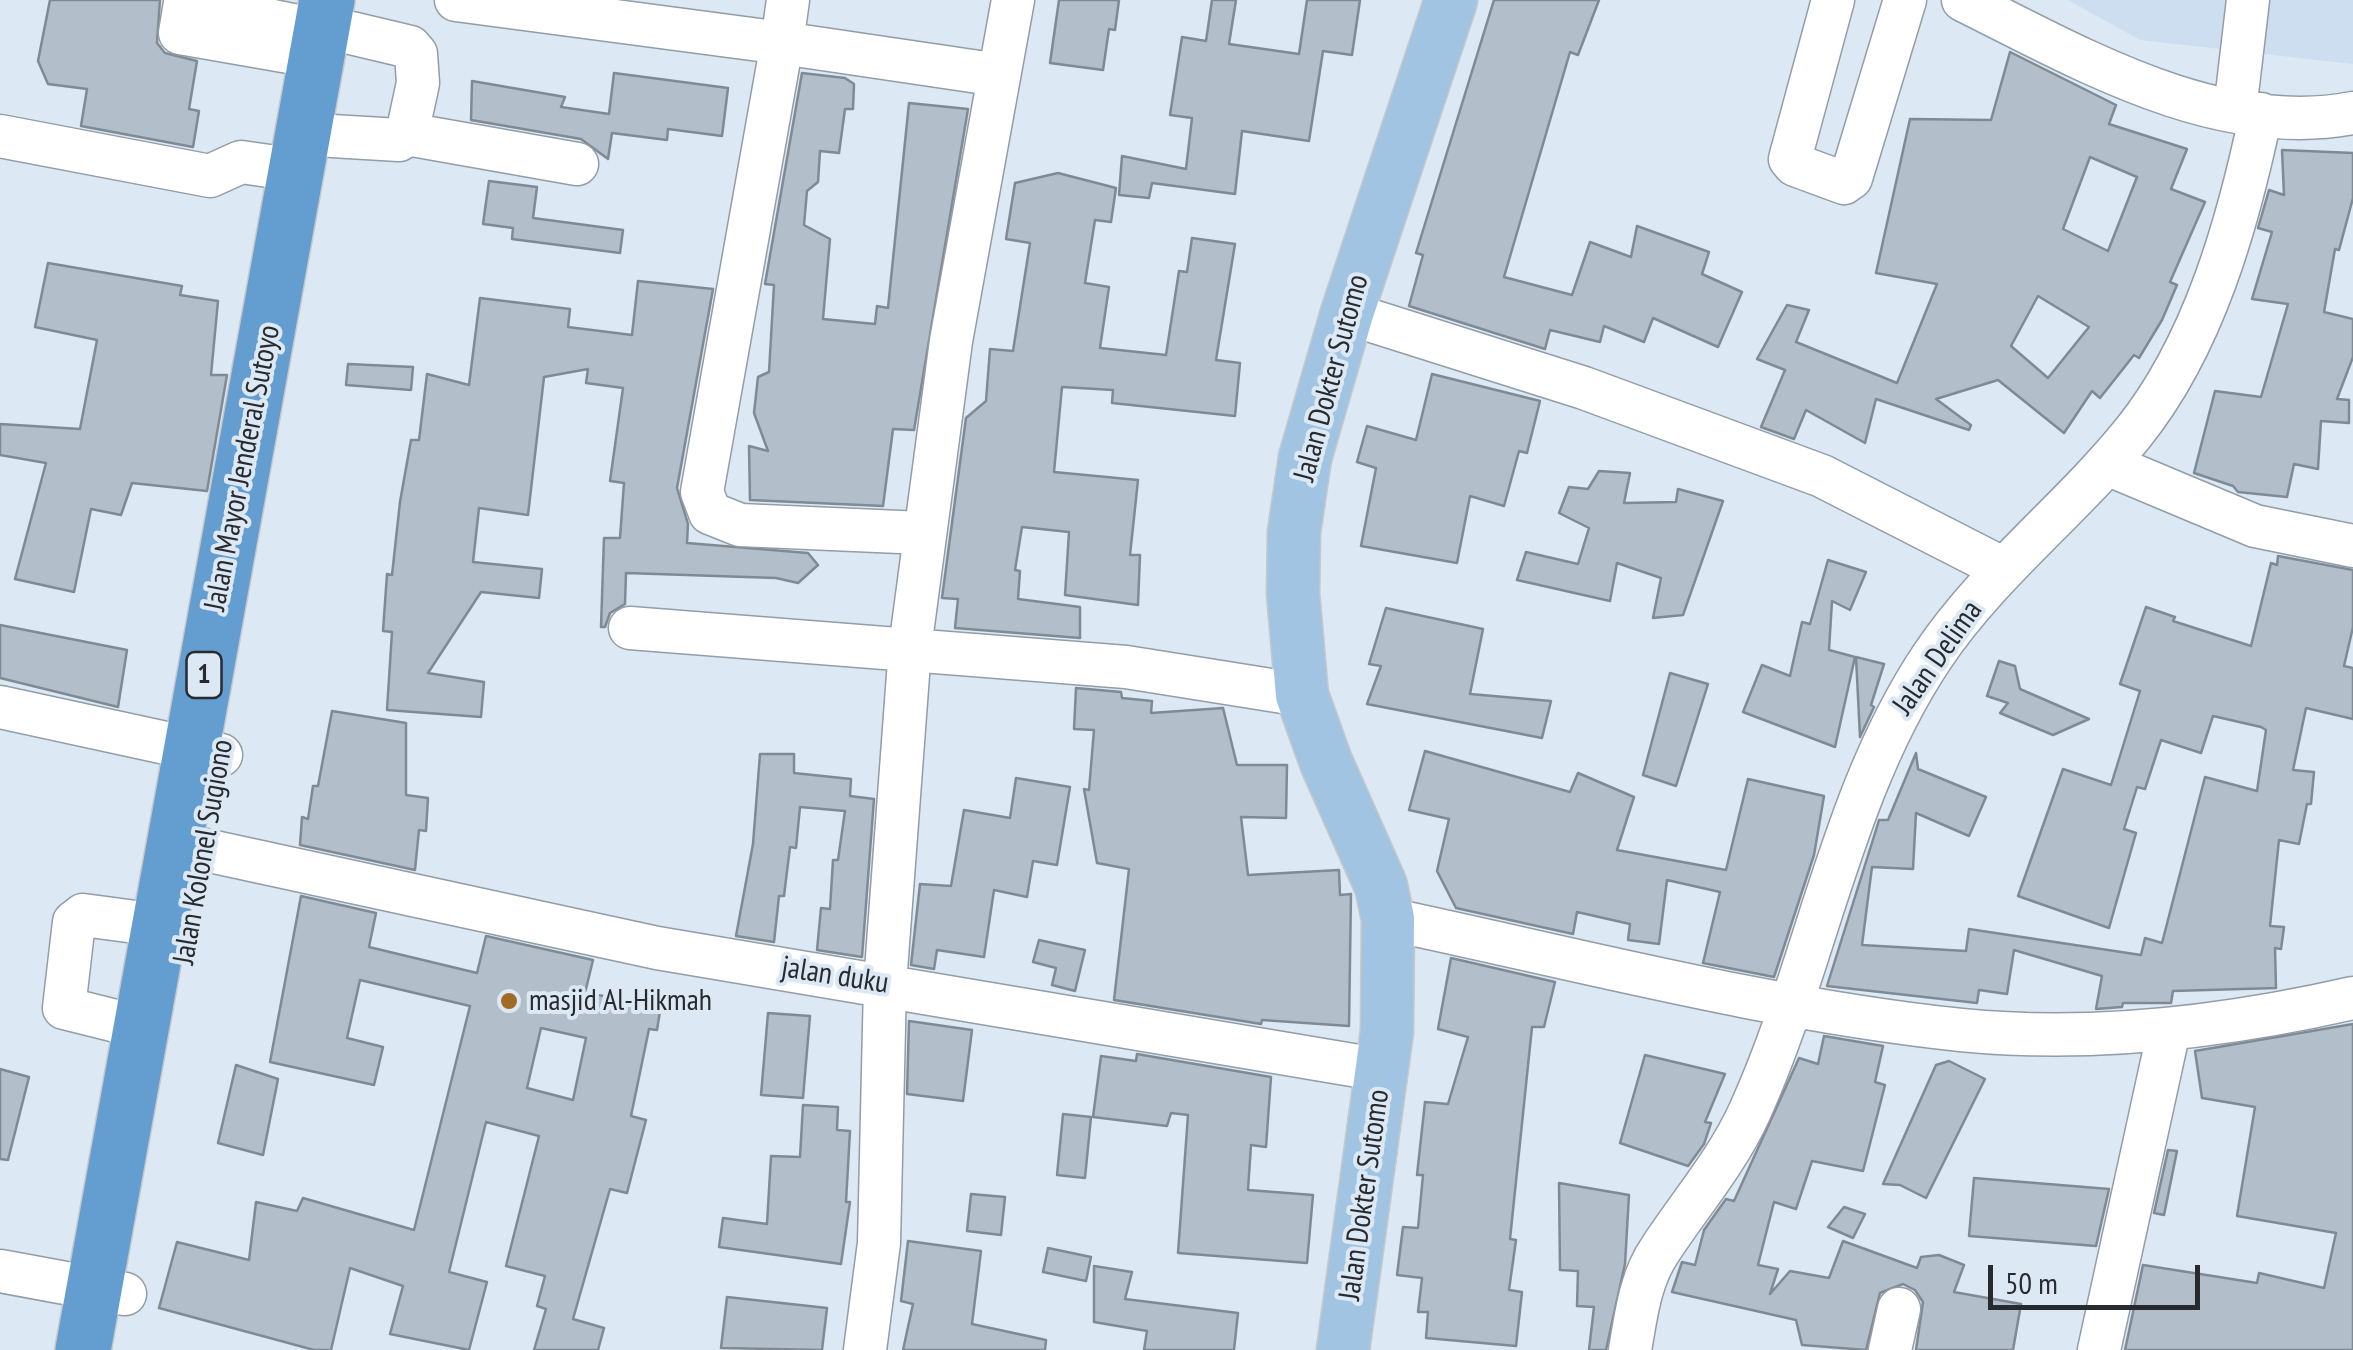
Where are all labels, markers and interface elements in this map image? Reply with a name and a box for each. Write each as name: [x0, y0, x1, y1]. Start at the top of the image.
street label: Jalan Dokter Sutomo: [1287, 271, 1377, 485]
street label: Jalan Mayor Jenderal Sutoyo: [198, 322, 288, 614]
street label: Jalan Delima: [1886, 594, 1990, 722]
road number: 1: [186, 652, 222, 698]
street label: Jalan Kolonel Sugiono: [167, 737, 241, 967]
street label: jalan duku: [779, 950, 891, 1002]
place label: masjid Al-Hikmah: [529, 983, 712, 1019]
marker: masjid Al-Hikmah: [498, 990, 520, 1012]
street label: Jalan Dokter Sutomo: [1332, 1087, 1398, 1303]
scale bar: [1993, 1245, 2206, 1307]
text: 50 m: [2005, 1263, 2058, 1302]

